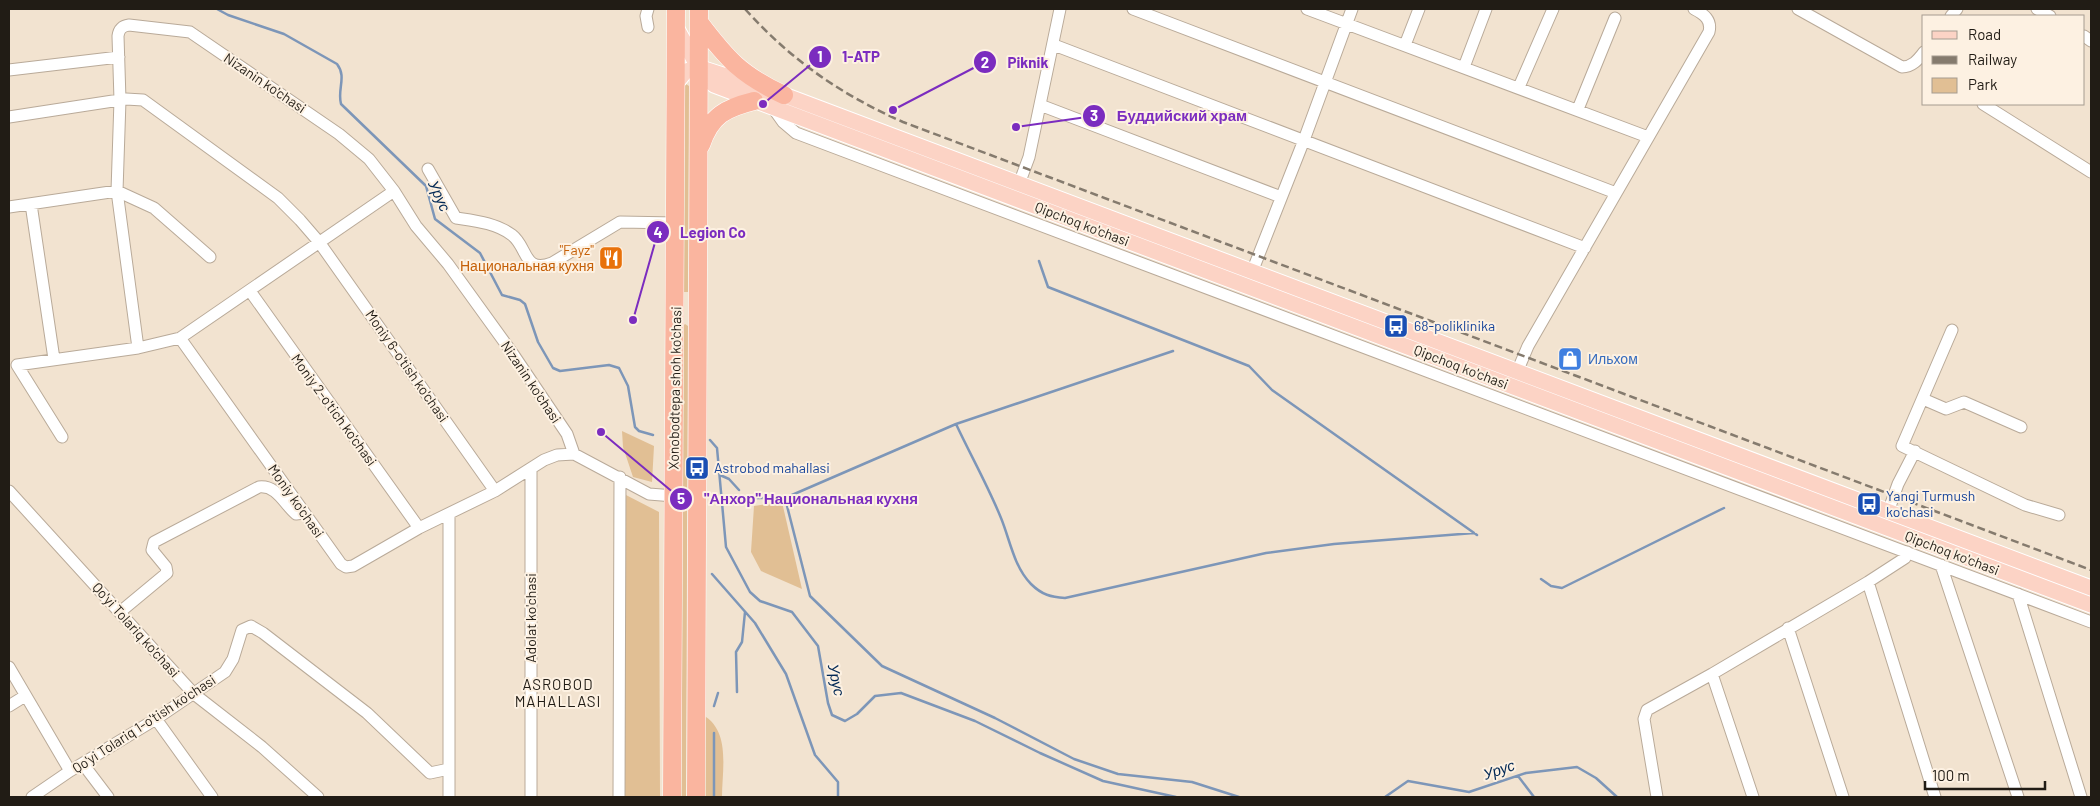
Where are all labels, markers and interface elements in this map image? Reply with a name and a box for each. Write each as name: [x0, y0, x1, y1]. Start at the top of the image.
legend: [1922, 15, 2085, 105]
text: Road: [1968, 25, 2001, 43]
callout: 1-ATP: [807, 42, 890, 72]
text: 1: [817, 47, 823, 65]
text: 1-ATP: [842, 47, 880, 65]
callout: Piknik: [973, 47, 1059, 77]
street label: Nizanin ko'chasi: [221, 49, 310, 116]
text: Railway: [1968, 50, 2017, 68]
text: 2: [981, 53, 989, 71]
text: Piknik: [1008, 53, 1048, 71]
text: Park: [1968, 75, 1998, 93]
callout: Буддийский храм: [1082, 101, 1257, 131]
text: 3: [1090, 106, 1098, 124]
text: Буддийский храм: [1117, 106, 1247, 124]
water label: Урус: [425, 176, 455, 214]
street label: Qipchoq ko'chasi: [1033, 198, 1132, 249]
callout: Legion Co: [645, 217, 756, 247]
text: 4: [653, 223, 663, 241]
text: Legion Co: [680, 223, 746, 241]
place label: "Fayz" Национальная кухня: [460, 241, 594, 274]
restaurant icon: "Fayz" Национальная кухня: [598, 245, 624, 271]
street label: Moniy 6-o'tish ko'chasi: [362, 306, 453, 425]
street label: Xonobodtepa shoh ko'chasi: [665, 306, 684, 470]
bus stop icon: 68-poliklinika: [1383, 313, 1409, 339]
place label: 68-poliklinika: [1414, 317, 1495, 334]
street label: Nizanin ko'chasi: [498, 337, 565, 426]
street label: Qipchoq ko'chasi: [1412, 341, 1511, 392]
shop icon: Ильхом: [1557, 346, 1583, 372]
street label: Moniy 2-o'tich ko'chasi: [288, 350, 381, 469]
place label: Ильхом: [1588, 350, 1638, 367]
bus stop icon: Astrobod mahallasi: [684, 455, 710, 481]
place label: Astrobod mahallasi: [714, 459, 830, 476]
street label: Moniy ko'chasi: [265, 461, 328, 541]
callout: "Анхор" Национальная кухня: [668, 484, 928, 514]
place label: Yangi Turmush ko'chasi: [1886, 487, 1975, 520]
text: 5: [677, 489, 685, 507]
text: "Анхор" Национальная кухня: [704, 489, 918, 507]
bus stop icon: Yangi Turmush ko'chasi: [1856, 491, 1882, 517]
street label: Qipchoq ko'chasi: [1903, 527, 2002, 578]
street label: Adolat ko'chasi: [522, 573, 539, 663]
street label: Qo'yi Tolariq ko'chasi: [89, 579, 184, 681]
water label: Урус: [825, 661, 849, 698]
street label: Qo'yi Tolariq 1-o'tish ko'chasi: [69, 671, 219, 776]
district label: ASROBOD MAHALLASI: [515, 675, 601, 710]
water label: Урус: [1480, 755, 1517, 783]
scale bar: [1925, 758, 2045, 790]
text: 100 m: [1932, 766, 1970, 784]

